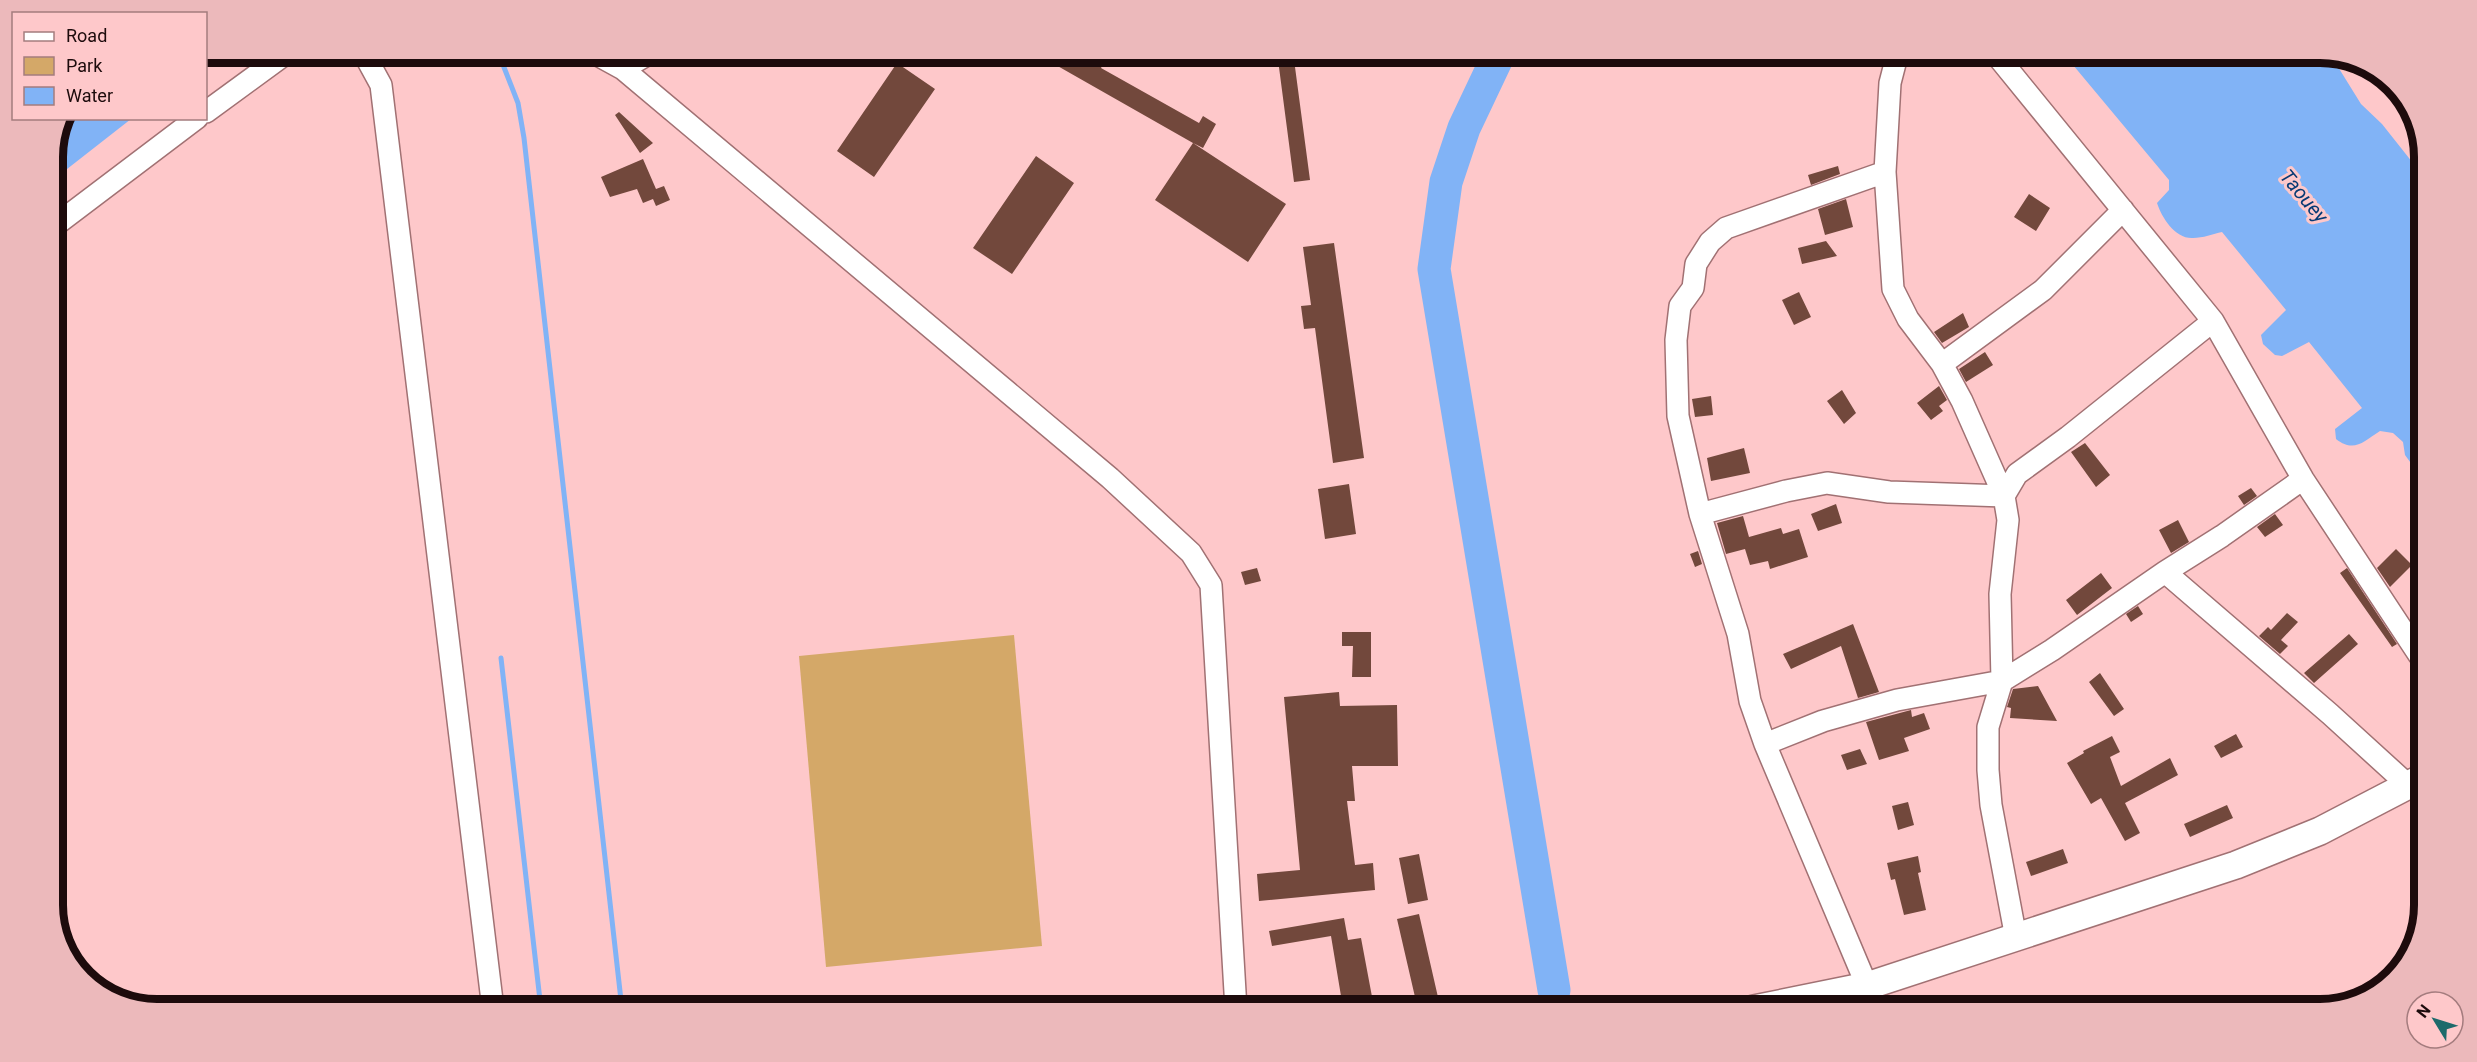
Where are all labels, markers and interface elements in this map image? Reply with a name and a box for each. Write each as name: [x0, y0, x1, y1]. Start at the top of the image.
legend: [12, 12, 207, 120]
text: Road: [66, 25, 107, 46]
text: Park: [66, 55, 103, 76]
text: Water: [66, 85, 113, 106]
water label: Taouey: [2275, 164, 2334, 228]
north arrow: [2405, 990, 2465, 1050]
text: N: [2413, 1001, 2435, 1021]

